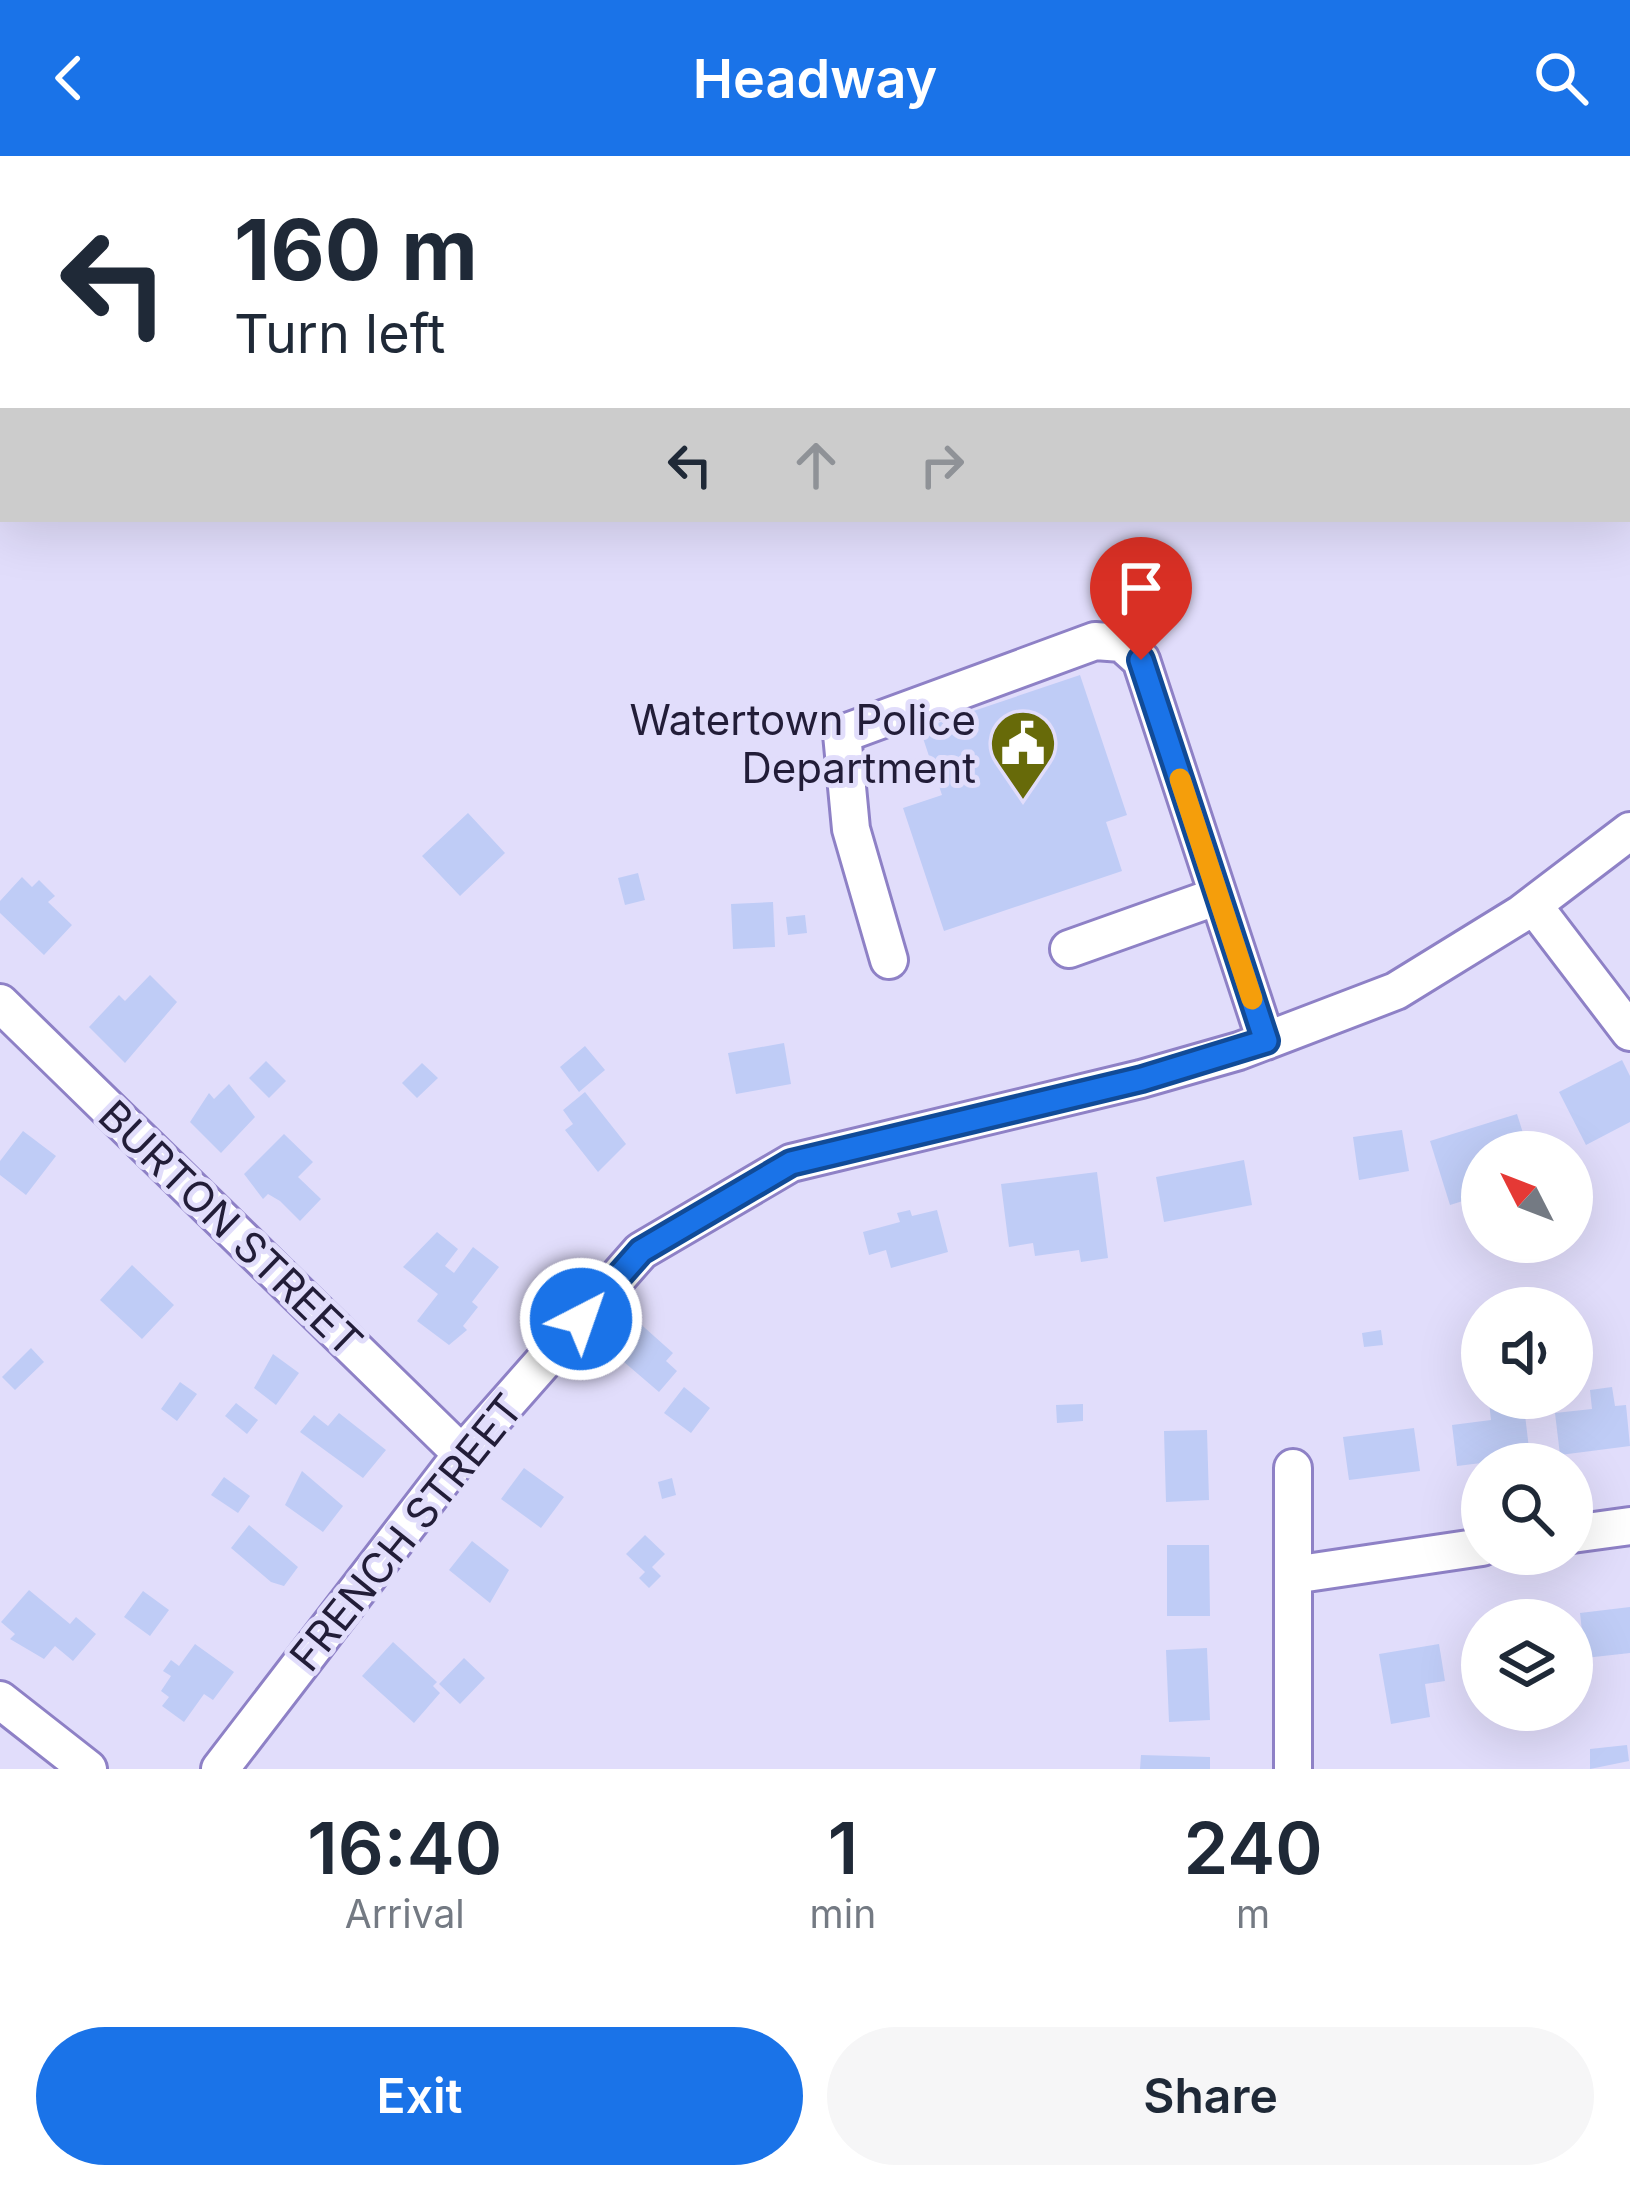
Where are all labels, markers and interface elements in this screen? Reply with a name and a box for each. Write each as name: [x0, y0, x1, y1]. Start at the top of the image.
icon: back: [36, 45, 102, 111]
icon: search: [1528, 45, 1594, 111]
text: Headway: [693, 46, 937, 111]
text: 160 m: [234, 199, 478, 300]
icon: left: [36, 204, 192, 360]
text: Turn left: [234, 301, 445, 366]
icon: left: [657, 432, 723, 498]
icon: ahead: [783, 432, 849, 498]
icon: right: [909, 432, 975, 498]
pin: [1090, 537, 1192, 660]
icon: arrive: [1108, 555, 1174, 621]
place label: Watertown Police Department: [630, 694, 976, 793]
public building icon: Watertown Police Department: [988, 708, 1058, 802]
street label: BURTON STREET: [89, 1090, 373, 1366]
north arrow: [1461, 1131, 1593, 1263]
map controls: [1461, 1131, 1593, 1731]
position arrow: [518, 1256, 644, 1382]
button: sound: [1461, 1287, 1593, 1419]
street label: FRENCH STREET: [279, 1383, 533, 1681]
button: search: [1461, 1443, 1593, 1575]
button: layers: [1461, 1599, 1593, 1731]
text: 16:40: [307, 1804, 502, 1891]
text: 1: [828, 1804, 858, 1891]
text: 240: [1184, 1804, 1323, 1891]
text: Arrival: [345, 1890, 465, 1937]
text: min: [810, 1890, 876, 1937]
text: m: [1236, 1890, 1270, 1937]
button: Exit: [36, 2027, 803, 2165]
button: Share: [827, 2027, 1594, 2165]

